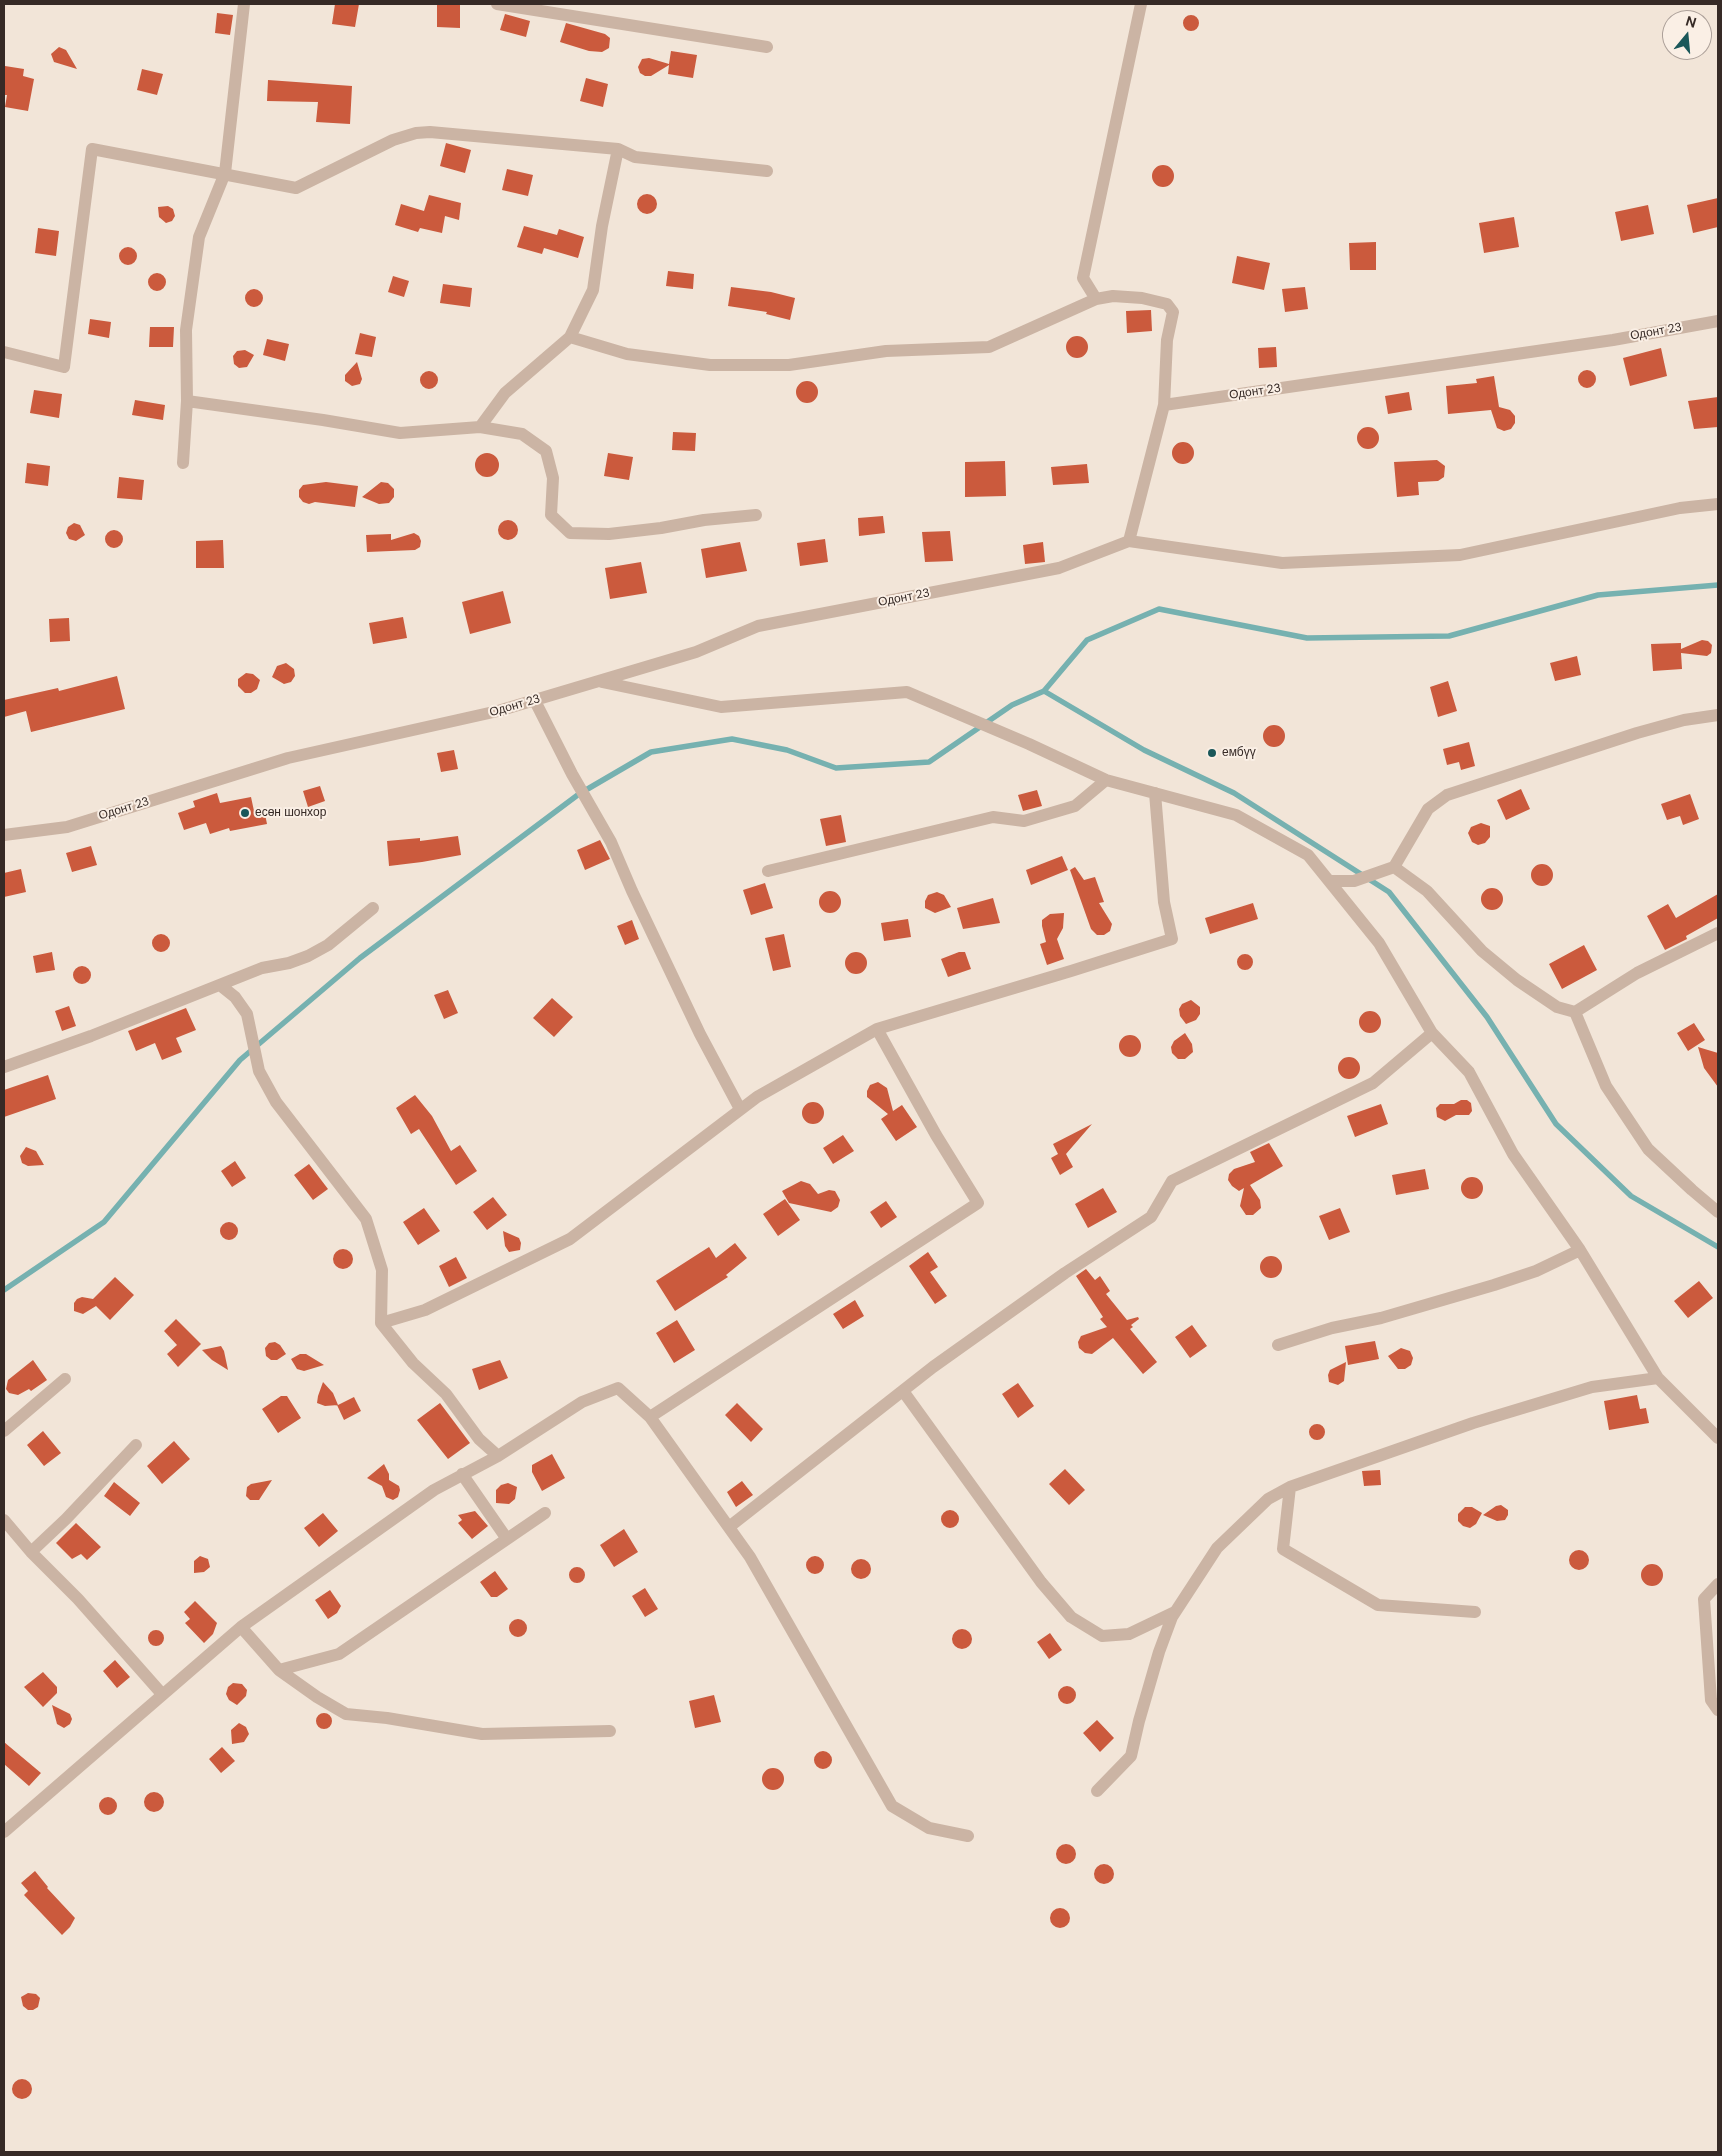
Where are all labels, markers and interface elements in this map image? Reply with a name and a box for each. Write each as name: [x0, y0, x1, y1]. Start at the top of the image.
north arrow: [1662, 10, 1712, 60]
text: N: [1684, 12, 1699, 32]
street label: Одонт 23: [1629, 320, 1683, 344]
street label: Одонт 23: [1228, 381, 1282, 403]
street label: Одонт 23: [877, 586, 931, 610]
street label: Одонт 23: [488, 692, 542, 720]
place label: ембүү: [1222, 746, 1256, 760]
marker: ембүү: [1206, 747, 1218, 759]
street label: Одонт 23: [97, 795, 151, 823]
place label: есөн шонхор: [255, 806, 326, 820]
marker: есөн шонхор: [239, 807, 251, 819]

